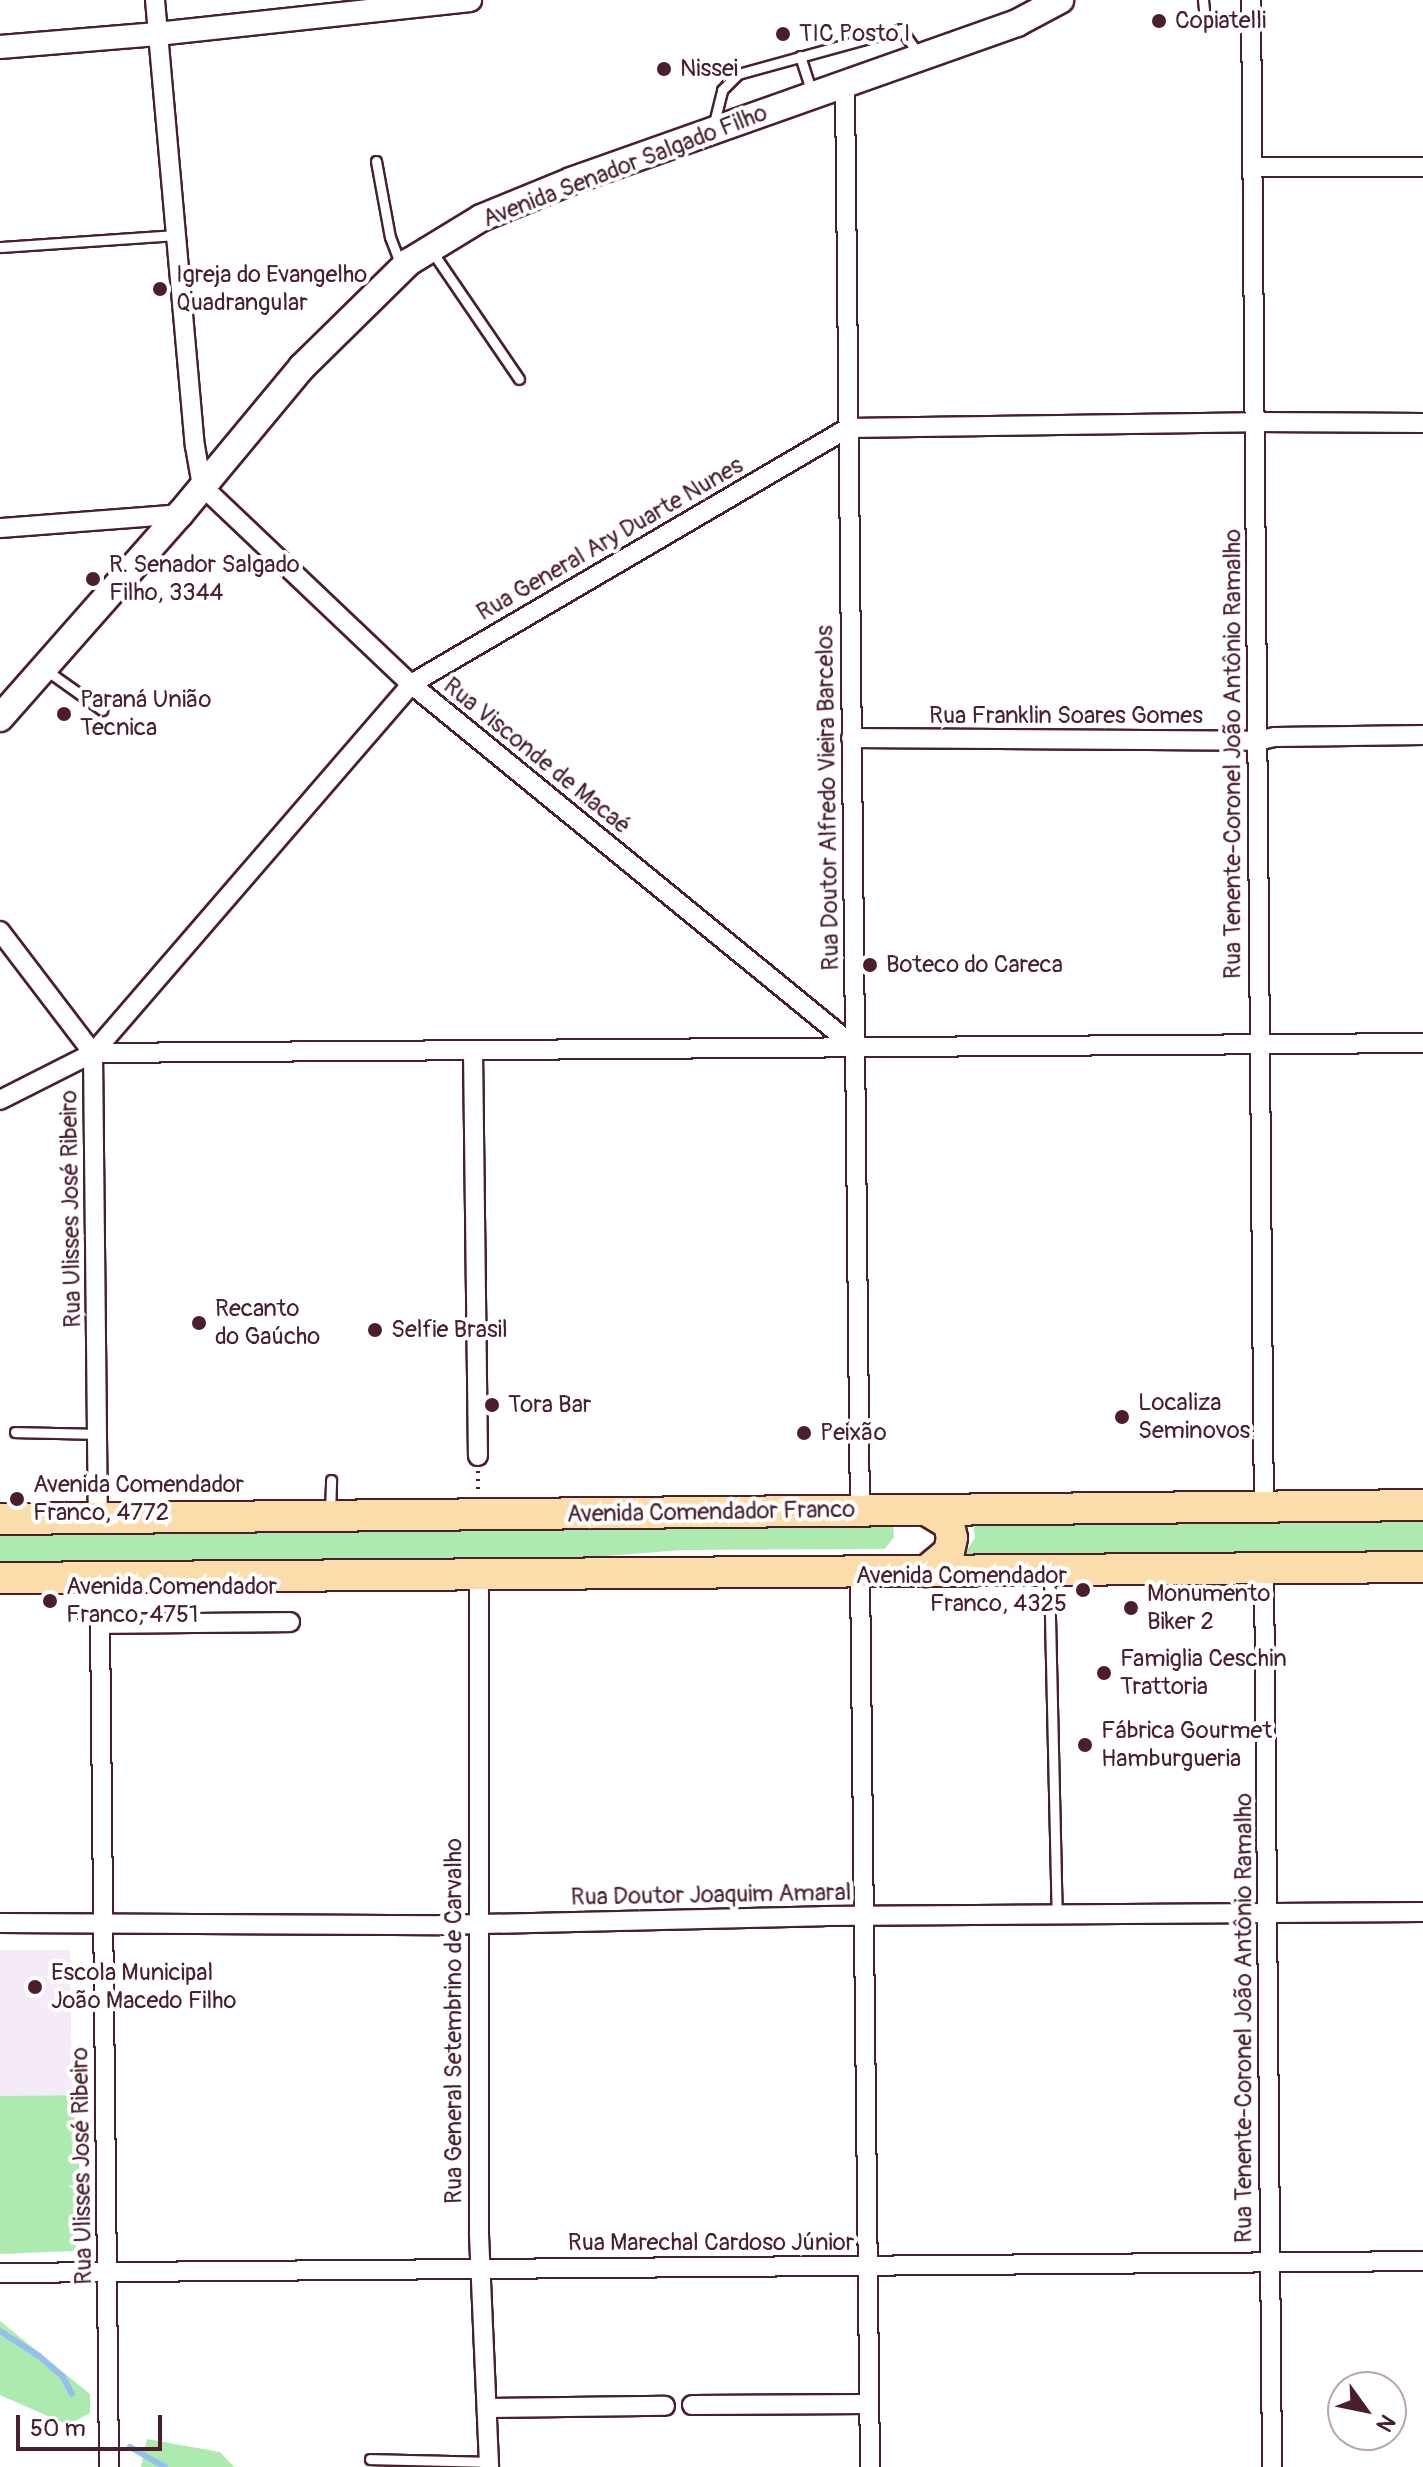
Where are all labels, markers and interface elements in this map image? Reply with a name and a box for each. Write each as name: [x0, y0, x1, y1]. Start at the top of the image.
place label: Copiatelli: [1175, 7, 1266, 35]
marker: Copiatelli: [1150, 12, 1168, 30]
place label: TIC Posto I: [799, 20, 911, 48]
marker: TIC Posto I: [774, 25, 792, 43]
place label: Nissei: [680, 55, 738, 83]
marker: Nissei: [655, 60, 673, 78]
street label: Avenida Senador Salgado Filho: [479, 98, 771, 234]
place label: Igreja do Evangelho Quadrangular: [176, 261, 367, 317]
marker: Igreja do Evangelho Quadrangular: [151, 280, 169, 298]
street label: Rua General Ary Duarte Nunes: [472, 451, 748, 627]
street label: Rua Tenente-Coronel João Antônio Ramalho: [1219, 529, 1247, 979]
place label: R. Senador Salgado Filho, 3344: [109, 551, 300, 607]
marker: R. Senador Salgado Filho, 3344: [84, 570, 102, 588]
street label: Rua Doutor Alfredo Vieira Barcelos: [811, 625, 845, 971]
street label: Rua Visconde de Macaé: [437, 672, 637, 840]
place label: Paraná União Tecnica: [80, 686, 211, 742]
street label: Rua Franklin Soares Gomes: [929, 702, 1203, 730]
marker: Paraná União Tecnica: [55, 705, 73, 723]
place label: Boteco do Careca: [886, 951, 1063, 979]
marker: Boteco do Careca: [861, 956, 879, 974]
street label: Rua Ulisses José Ribeiro: [55, 1090, 87, 1328]
place label: Recanto do Gaúcho: [215, 1295, 320, 1351]
marker: Recanto do Gaúcho: [190, 1314, 208, 1332]
place label: Selfie Brasil: [391, 1316, 508, 1344]
marker: Selfie Brasil: [366, 1321, 384, 1339]
place label: Localiza Seminovos: [1138, 1389, 1250, 1445]
place label: Tora Bar: [508, 1391, 591, 1419]
marker: Tora Bar: [483, 1396, 501, 1414]
marker: Localiza Seminovos: [1113, 1408, 1131, 1426]
place label: Peixão: [820, 1419, 887, 1447]
marker: Peixão: [795, 1424, 813, 1442]
place label: Avenida Comendador Franco, 4772: [33, 1471, 244, 1527]
marker: Avenida Comendador Franco, 4772: [8, 1490, 26, 1508]
street label: Avenida Comendador Franco: [567, 1495, 855, 1529]
place label: Avenida Comendador Franco, 4325: [856, 1562, 1067, 1618]
place label: Avenida Comendador Franco, 4751: [66, 1573, 277, 1629]
place label: Monumento Biker 2: [1147, 1580, 1270, 1636]
marker: Avenida Comendador Franco, 4325: [1074, 1581, 1092, 1599]
marker: Avenida Comendador Franco, 4751: [41, 1592, 59, 1610]
marker: Monumento Biker 2: [1122, 1599, 1140, 1617]
place label: Famiglia Ceschin Trattoria: [1120, 1645, 1287, 1701]
marker: Famiglia Ceschin Trattoria: [1095, 1664, 1113, 1682]
place label: Fábrica Gourmet Hamburgueria: [1101, 1717, 1272, 1773]
marker: Fábrica Gourmet Hamburgueria: [1076, 1736, 1094, 1754]
street label: Rua Tenente-Coronel João Antônio Ramalho: [1230, 1793, 1258, 2243]
street label: Rua General Setembrino de Carvalho: [440, 1838, 468, 2204]
street label: Rua Doutor Joaquim Amaral: [570, 1878, 852, 1912]
place label: Escola Municipal João Macedo Filho: [51, 1959, 236, 2015]
marker: Escola Municipal João Macedo Filho: [26, 1978, 44, 1996]
street label: Rua Ulisses José Ribeiro: [66, 2047, 98, 2285]
street label: Rua Marechal Cardoso Júnior: [568, 2229, 854, 2257]
north arrow: [1327, 2371, 1407, 2451]
scale bar: [20, 2399, 166, 2449]
text: N: [1370, 2409, 1401, 2437]
text: 50 m: [30, 2414, 86, 2443]

